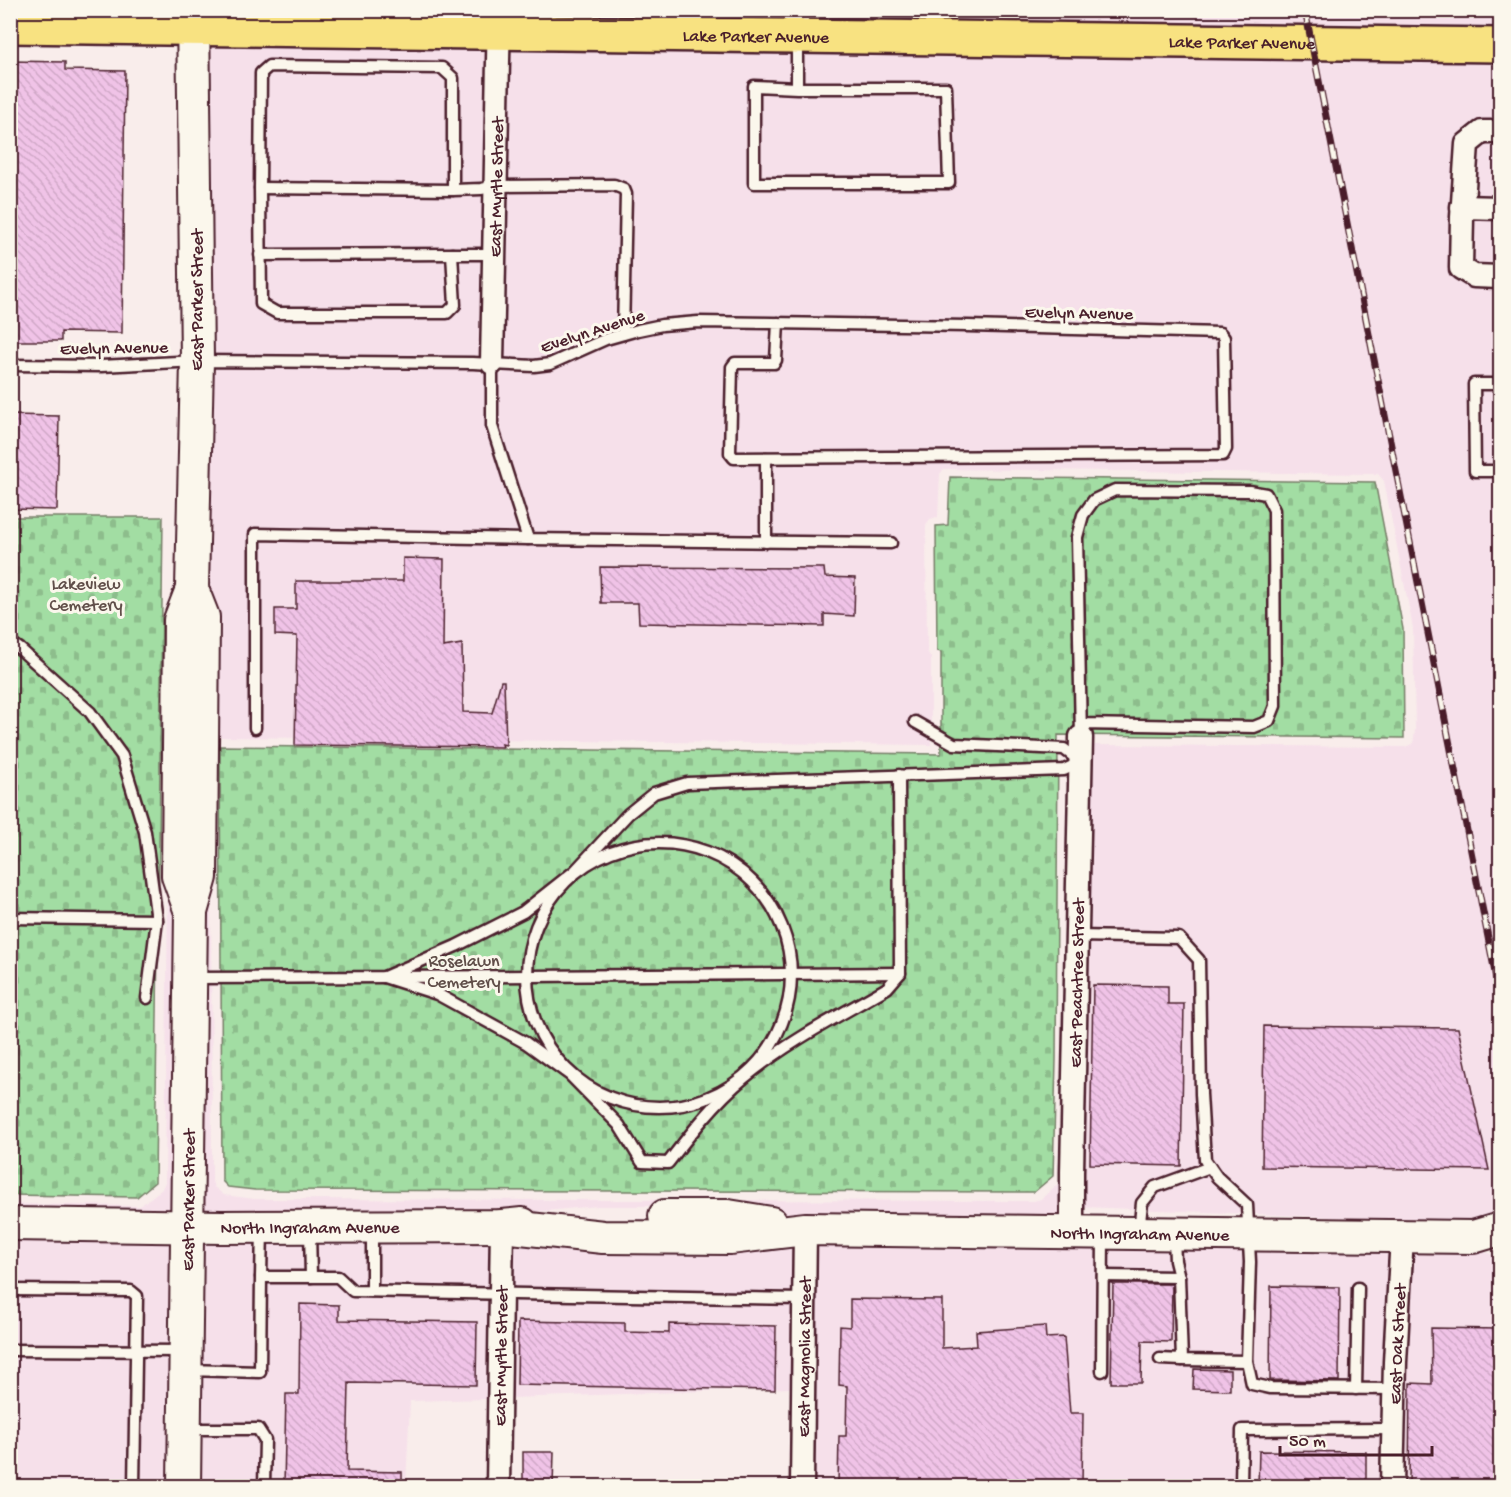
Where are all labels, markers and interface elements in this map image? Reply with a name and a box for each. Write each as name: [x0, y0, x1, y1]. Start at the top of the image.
street label: Lake Parker Avenue: [682, 27, 830, 49]
street label: Lake Parker Avenue: [1168, 33, 1316, 56]
street label: East Myrtle Street: [486, 115, 510, 257]
street label: East Parker Street: [188, 228, 209, 371]
street label: Evelyn Avenue: [1025, 303, 1134, 326]
street label: Evelyn Avenue: [538, 305, 648, 359]
street label: Evelyn Avenue: [60, 338, 169, 361]
park label: Lakeview Cemetery: [50, 575, 123, 617]
street label: East Peachtree Street: [1066, 897, 1091, 1068]
park label: Roselawn Cemetery: [428, 952, 501, 994]
street label: East Parker Street: [179, 1127, 201, 1271]
street label: North Ingraham Avenue: [220, 1218, 400, 1240]
street label: North Ingraham Avenue: [1050, 1224, 1230, 1247]
street label: East Magnolia Street: [795, 1275, 817, 1437]
street label: East Oak Street: [1386, 1282, 1412, 1405]
street label: East Myrtle Street: [491, 1284, 514, 1426]
scale bar: [1280, 1419, 1432, 1457]
text: 50 m: [1289, 1432, 1326, 1453]

